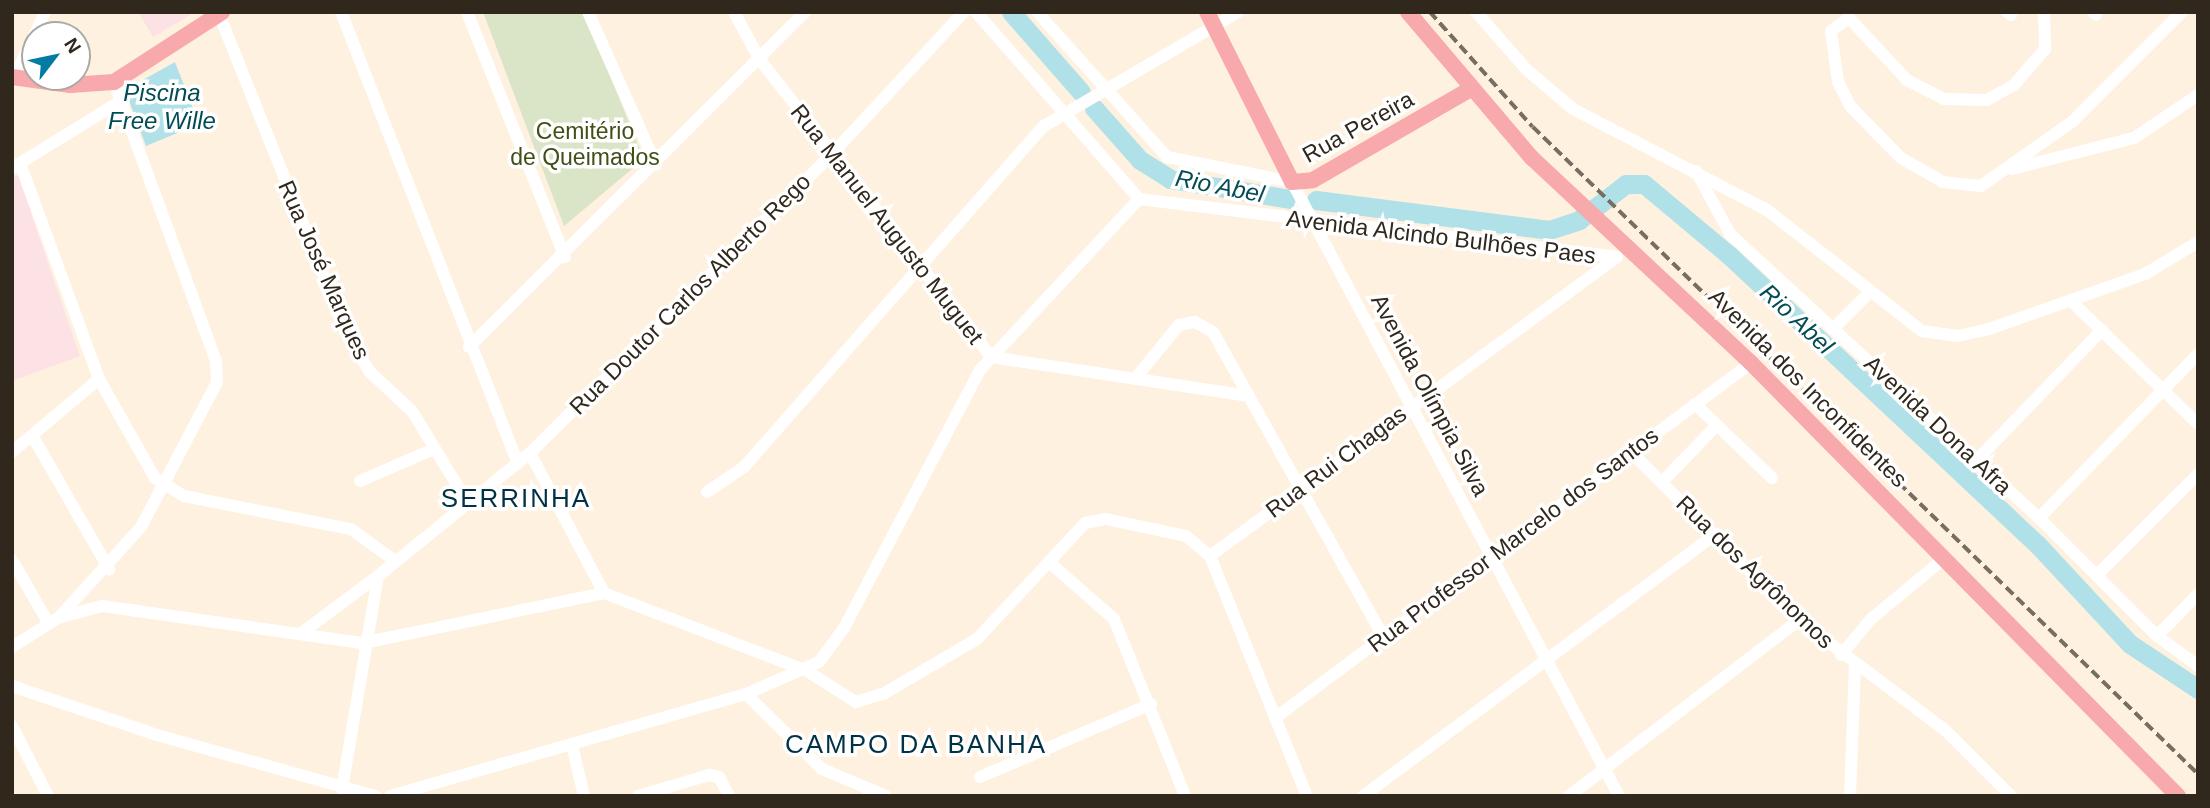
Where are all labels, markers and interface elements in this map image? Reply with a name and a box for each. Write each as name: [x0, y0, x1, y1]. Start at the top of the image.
north arrow: [21, 21, 91, 91]
text: N: [60, 34, 85, 57]
water label: Piscina Free Wille: [108, 79, 216, 135]
street label: Rua Pereira: [1298, 85, 1418, 169]
street label: Rua Manuel Augusto Muguet: [784, 98, 990, 350]
park label: Cemitério de Queimados: [510, 117, 660, 171]
water label: Rio Abel: [1173, 163, 1267, 209]
street label: Rua Doutor Carlos Alberto Rego: [563, 167, 817, 421]
street label: Rua José Marques: [272, 176, 376, 364]
street label: Avenida Alcindo Bulhões Paes: [1284, 204, 1598, 270]
water label: Rio Abel: [1754, 278, 1840, 360]
street label: Avenida dos Inconfidentes: [1703, 283, 1913, 493]
street label: Avenida Olímpia Silva: [1365, 289, 1495, 501]
street label: Avenida Dona Afra: [1858, 349, 2018, 501]
street label: Rua Rui Chagas: [1260, 400, 1412, 524]
street label: Rua Professor Marcelo dos Santos: [1362, 422, 1664, 658]
district label: SERRINHA: [442, 483, 590, 515]
street label: Rua dos Agrônomos: [1670, 489, 1840, 655]
district label: CAMPO DA BANHA: [786, 729, 1046, 761]

